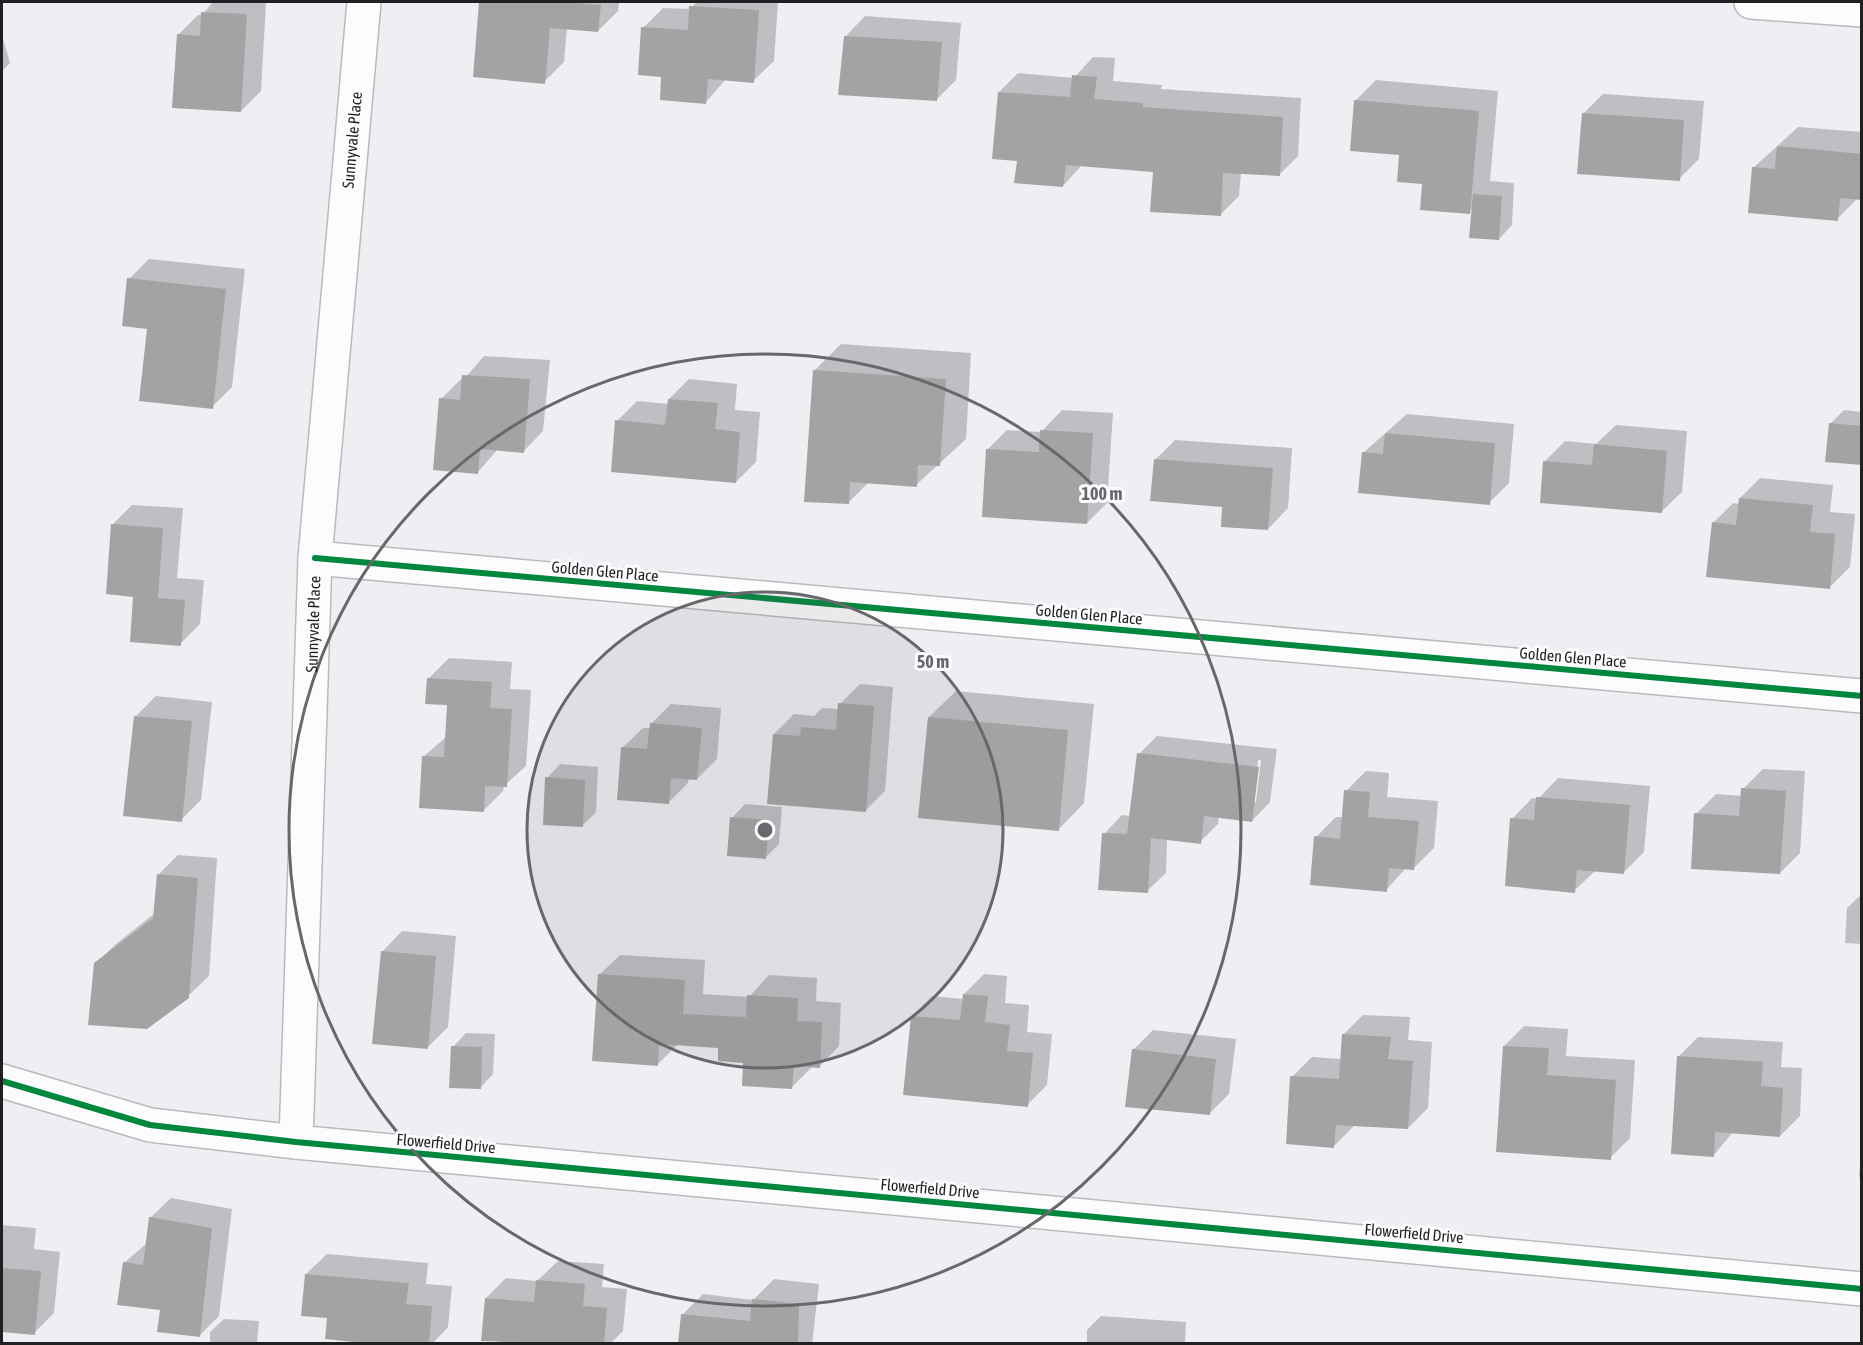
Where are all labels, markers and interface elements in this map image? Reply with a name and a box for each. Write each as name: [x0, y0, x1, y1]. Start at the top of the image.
street label: Sunnyvale Place: [339, 91, 365, 189]
text: 100 m: [1082, 483, 1122, 504]
street label: Golden Glen Place: [551, 557, 659, 585]
street label: Sunnyvale Place: [302, 576, 323, 673]
street label: Golden Glen Place: [1035, 600, 1143, 628]
street label: Golden Glen Place: [1519, 643, 1627, 671]
text: 50 m: [917, 651, 949, 672]
centre of rings: [755, 820, 775, 840]
street label: Flowerfield Drive: [396, 1130, 496, 1156]
street label: Flowerfield Drive: [880, 1175, 980, 1201]
street label: Flowerfield Drive: [1364, 1220, 1464, 1246]

